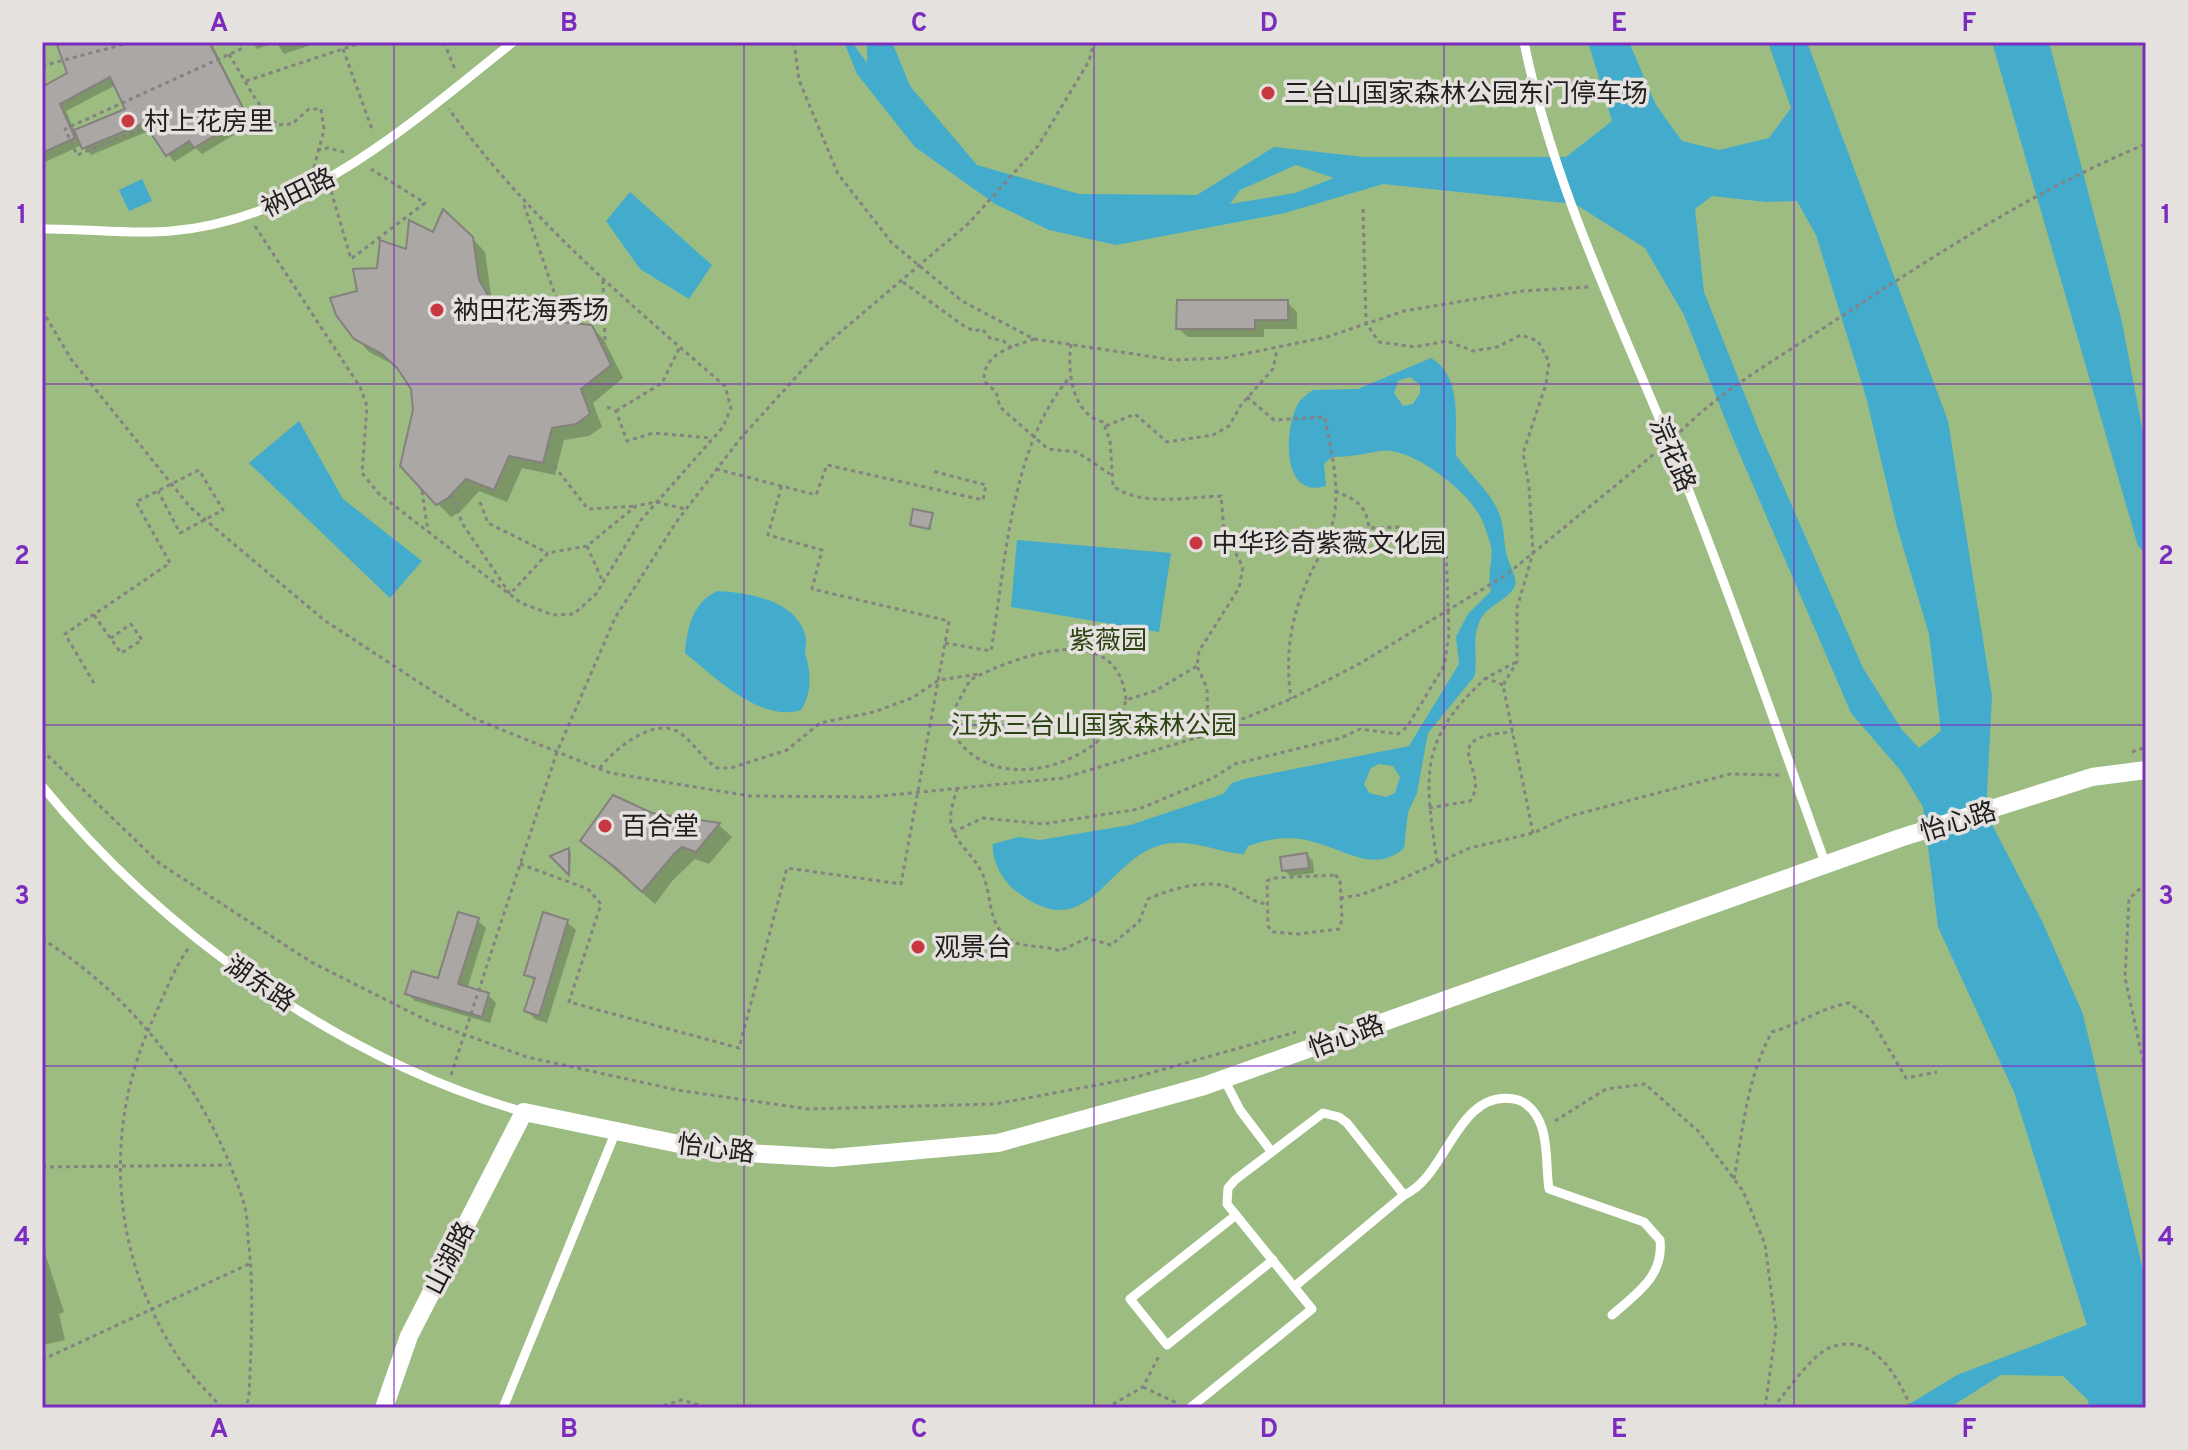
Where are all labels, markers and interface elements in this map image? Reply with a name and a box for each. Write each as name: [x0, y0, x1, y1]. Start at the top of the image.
text: A: [210, 8, 228, 41]
text: B: [560, 8, 578, 41]
text: C: [911, 8, 927, 41]
text: D: [1260, 8, 1278, 41]
text: E: [1611, 8, 1627, 41]
text: F: [1962, 8, 1977, 41]
place label: 三台山国家森林公园东门停车场: [1284, 79, 1648, 112]
marker: 三台山国家森林公园东门停车场: [1259, 84, 1277, 102]
place label: 村上花房里: [144, 107, 274, 140]
marker: 村上花房里: [119, 112, 137, 130]
street label: 衲田路: [257, 162, 341, 226]
text: 1: [17, 200, 27, 233]
text: 1: [2161, 200, 2171, 233]
place label: 衲田花海秀场: [453, 296, 609, 329]
marker: 衲田花海秀场: [428, 301, 446, 319]
street label: 浣花路: [1640, 413, 1701, 497]
place label: 中华珍奇紫薇文化园: [1212, 529, 1446, 562]
marker: 中华珍奇紫薇文化园: [1187, 534, 1205, 552]
text: 2: [14, 541, 30, 574]
text: 2: [2158, 541, 2174, 574]
park label: 紫薇园: [1069, 626, 1147, 659]
park label: 江苏三台山国家森林公园: [951, 711, 1237, 744]
street label: 怡心路: [1917, 796, 2001, 851]
place label: 百合堂: [621, 812, 699, 845]
marker: 百合堂: [596, 817, 614, 835]
text: 3: [14, 881, 30, 914]
text: 3: [2158, 881, 2174, 914]
place label: 观景台: [934, 933, 1012, 966]
marker: 观景台: [909, 938, 927, 956]
street label: 湖东路: [217, 950, 300, 1021]
street label: 怡心路: [1305, 1010, 1389, 1067]
street label: 怡心路: [675, 1129, 756, 1172]
street label: 山湖路: [419, 1217, 484, 1301]
text: 4: [14, 1222, 30, 1255]
text: 4: [2158, 1222, 2174, 1255]
text: A: [210, 1414, 228, 1447]
text: B: [560, 1414, 578, 1447]
text: C: [911, 1414, 927, 1447]
text: D: [1260, 1414, 1278, 1447]
text: E: [1611, 1414, 1627, 1447]
text: F: [1962, 1414, 1977, 1447]

